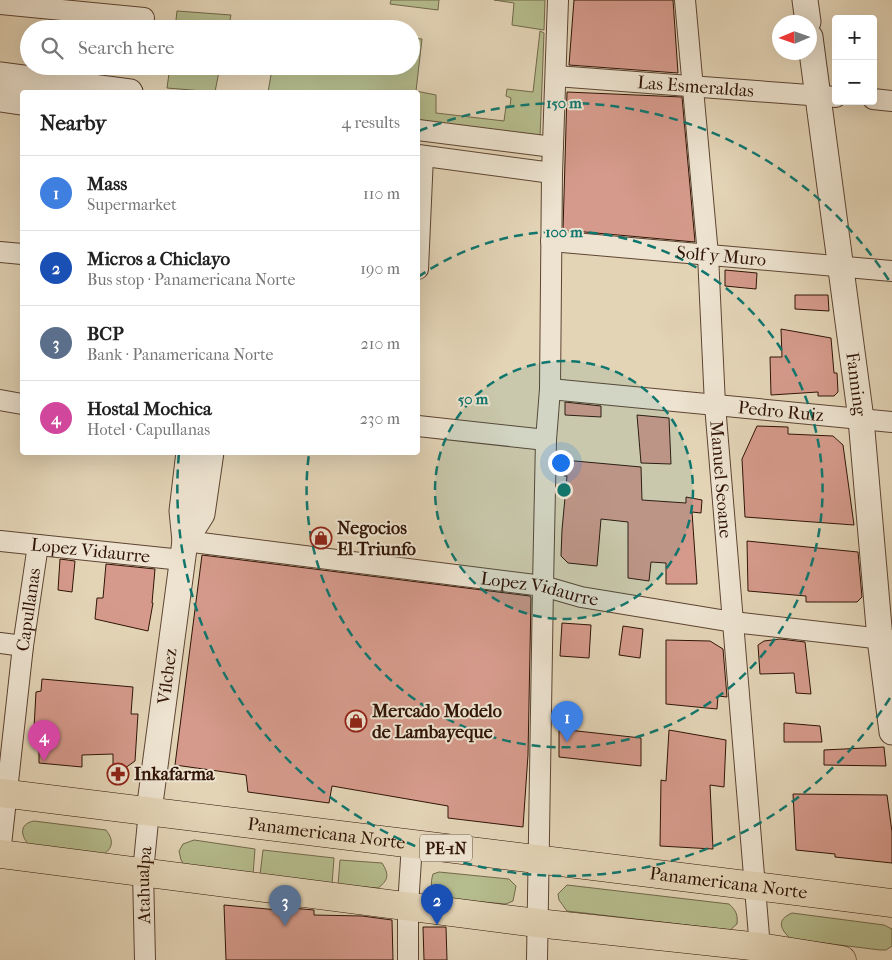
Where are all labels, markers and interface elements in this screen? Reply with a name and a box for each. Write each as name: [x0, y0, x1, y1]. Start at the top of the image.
north arrow: [772, 15, 817, 60]
map controls: [832, 15, 877, 105]
button: +: [832, 15, 877, 60]
search box: [20, 20, 420, 75]
icon: search: [38, 34, 66, 62]
text: Search here: [78, 37, 174, 59]
button: −: [832, 60, 877, 105]
street label: Las Esmeraldas: [637, 72, 755, 101]
text: 150 m: [546, 94, 582, 112]
text: Nearby: [40, 111, 106, 135]
text: 4 results: [342, 113, 400, 132]
text: Mass: [87, 173, 127, 195]
text: 1: [53, 184, 59, 203]
text: 110 m: [363, 184, 400, 203]
text: Supermarket: [87, 195, 177, 214]
text: 100 m: [545, 223, 583, 241]
street label: Solf y Muro: [676, 242, 767, 270]
text: Micros a Chiclayo: [87, 248, 230, 270]
text: 2: [52, 259, 60, 278]
text: 190 m: [360, 259, 400, 278]
text: Bus stop · Panamericana Norte: [87, 270, 295, 289]
text: BCP: [87, 323, 124, 345]
text: 3: [53, 334, 59, 353]
text: 210 m: [361, 334, 400, 353]
text: Bank · Panamericana Norte: [87, 345, 274, 364]
street label: Fanning: [842, 351, 871, 418]
text: 50 m: [458, 390, 489, 408]
street label: Pedro Ruiz: [737, 397, 825, 426]
text: Hostal Mochica: [87, 398, 212, 420]
text: 4: [51, 409, 61, 428]
text: 230 m: [360, 409, 400, 428]
text: Hotel · Capullanas: [87, 420, 210, 439]
street label: Manuel Seoane: [706, 420, 737, 539]
your location: [548, 450, 574, 476]
centre of rings: [555, 481, 573, 499]
place label: Negocios El Triunfo: [337, 518, 416, 560]
shop icon: Negocios El Triunfo: [309, 526, 333, 550]
street label: Lopez Vidaurre: [30, 534, 151, 567]
street label: Capullanas: [12, 566, 45, 653]
street label: Lopez Vidaurre: [479, 568, 600, 610]
street label: Vílchez: [153, 647, 181, 706]
place label: Mercado Modelo de Lambayeque: [371, 701, 502, 743]
pin: 1: [551, 701, 583, 742]
shop icon: Mercado Modelo de Lambayeque: [344, 709, 368, 733]
pin: 4: [28, 720, 60, 761]
pharmacy icon: Inkafarma: [106, 762, 130, 786]
place label: Inkafarma: [134, 764, 215, 785]
street label: Panamericana Norte: [246, 813, 407, 853]
road number: PE-1N: [420, 834, 472, 861]
street label: Atahualpa: [132, 845, 156, 925]
street label: Panamericana Norte: [648, 863, 809, 903]
pin: 2: [421, 884, 453, 925]
pin: 3: [269, 885, 301, 926]

